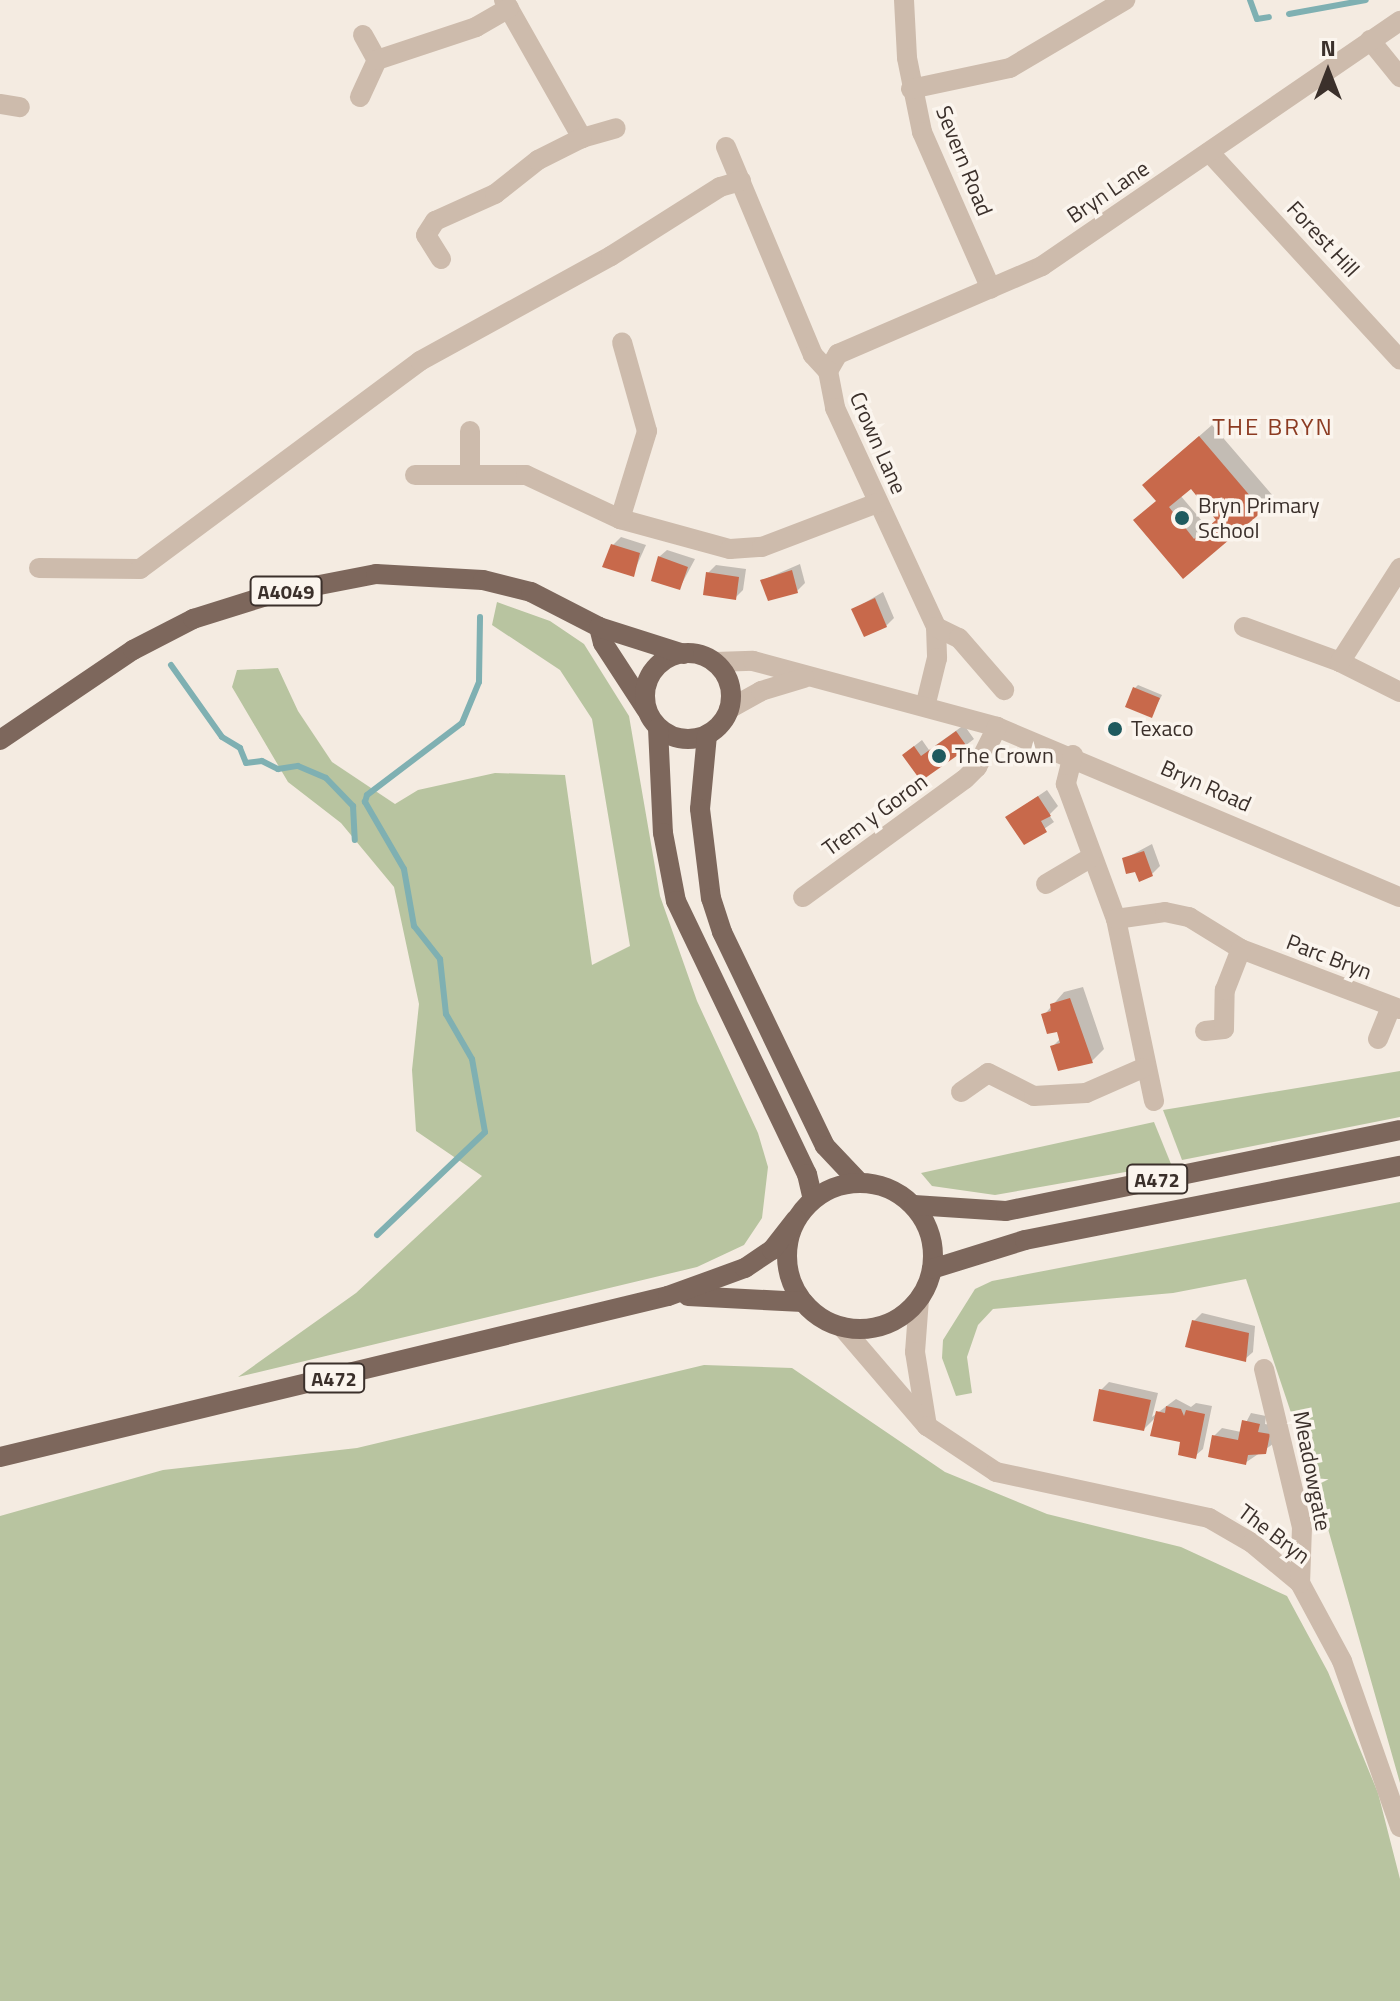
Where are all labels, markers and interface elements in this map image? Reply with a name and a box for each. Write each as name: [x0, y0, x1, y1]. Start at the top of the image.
text: N: [1320, 31, 1336, 65]
north arrow: [1288, 32, 1368, 112]
street label: Severn Road: [930, 102, 998, 220]
street label: Bryn Lane: [1062, 155, 1154, 229]
street label: Forest Hill: [1281, 196, 1365, 282]
street label: Crown Lane: [844, 388, 912, 498]
district label: THE BRYN: [1212, 413, 1334, 441]
place label: Bryn Primary School: [1198, 492, 1320, 544]
marker: Bryn Primary School: [1173, 509, 1191, 527]
road number: A4049: [248, 575, 324, 607]
place label: Texaco: [1131, 716, 1194, 742]
marker: Texaco: [1106, 720, 1124, 738]
place label: The Crown: [955, 743, 1054, 769]
marker: The Crown: [930, 747, 948, 765]
street label: Bryn Road: [1157, 754, 1255, 818]
street label: Trem y Goron: [818, 768, 932, 862]
street label: Parc Bryn: [1283, 929, 1375, 985]
road number: A472: [1125, 1163, 1189, 1195]
road number: A472: [302, 1362, 366, 1394]
street label: Meadowgate: [1287, 1409, 1337, 1533]
street label: The Bryn: [1233, 1499, 1315, 1569]

